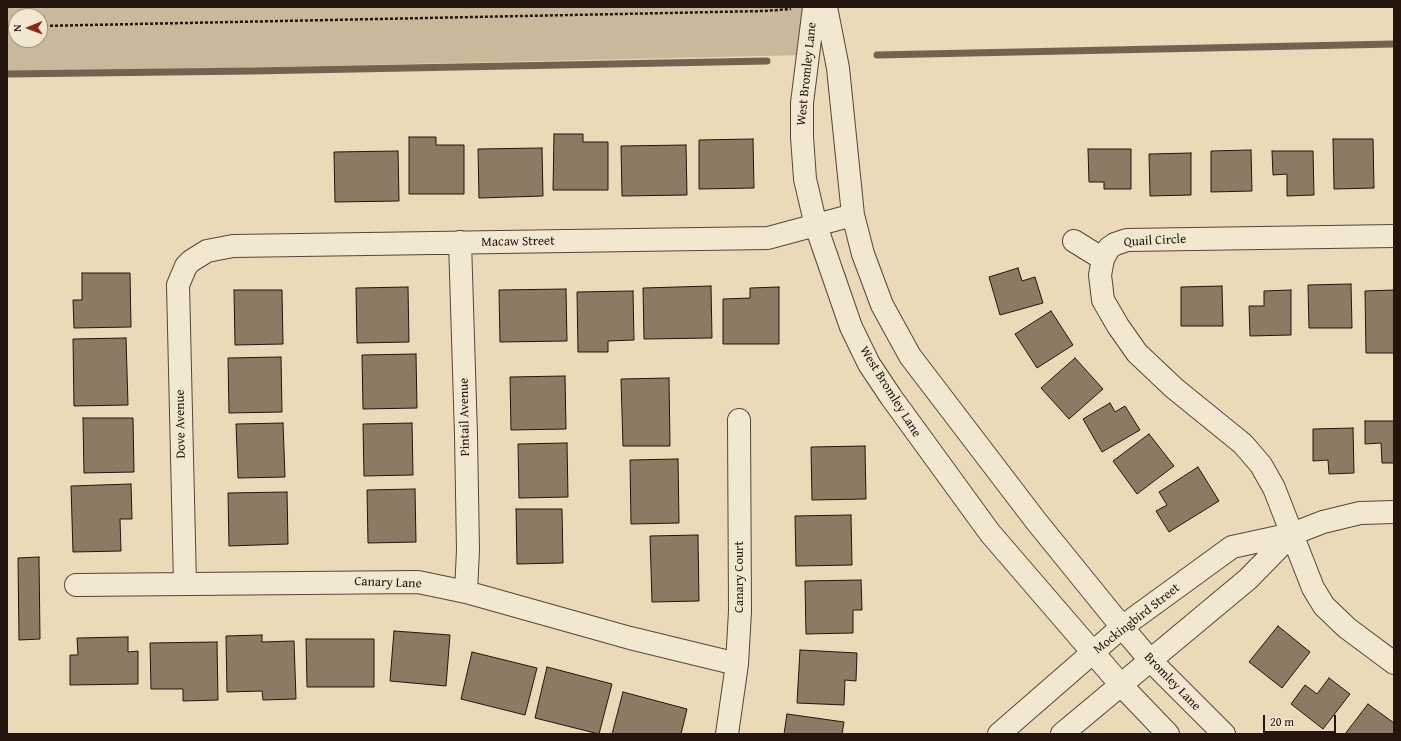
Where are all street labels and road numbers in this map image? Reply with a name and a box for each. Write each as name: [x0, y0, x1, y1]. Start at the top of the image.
street label: West Bromley Lane: [794, 21, 820, 127]
street label: Quail Circle: [1123, 232, 1187, 250]
street label: Macaw Street: [481, 234, 555, 250]
street label: West Bromley Lane: [856, 344, 924, 440]
street label: Pintail Avenue: [457, 377, 473, 457]
street label: Dove Avenue: [173, 389, 189, 459]
street label: Canary Court: [732, 541, 748, 613]
street label: Canary Lane: [354, 574, 422, 592]
street label: Mockingbird Street: [1091, 580, 1183, 658]
street label: Bromley Lane: [1140, 650, 1204, 714]

